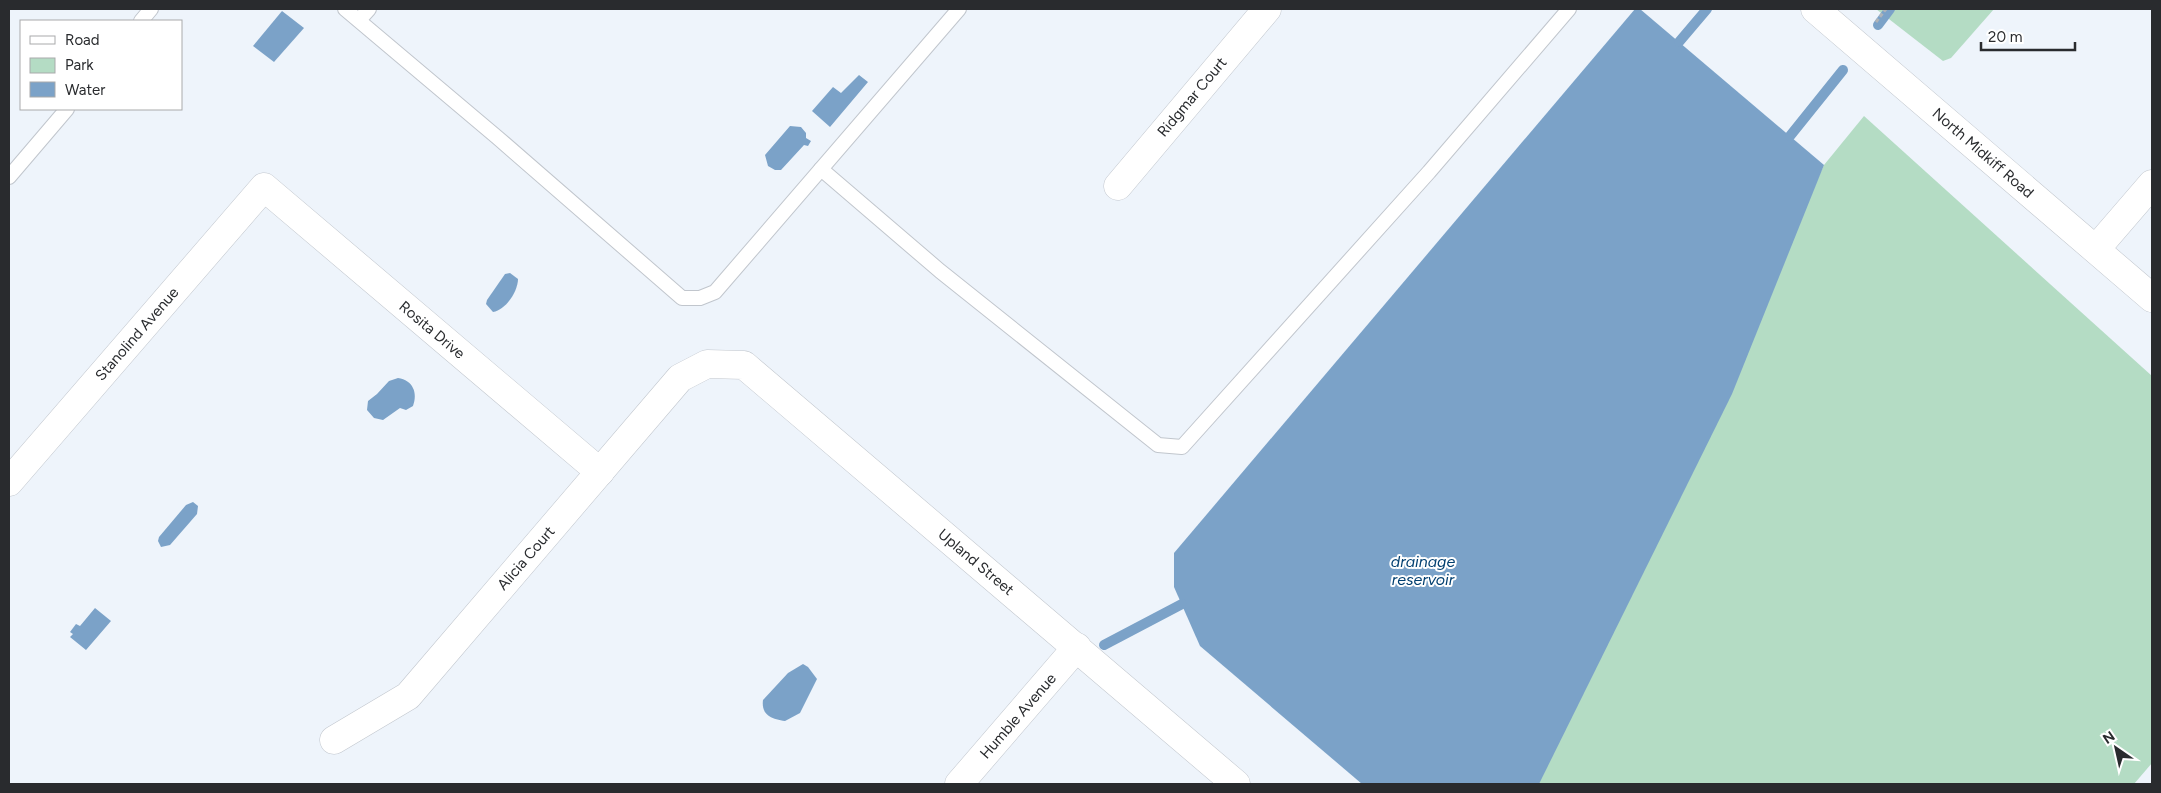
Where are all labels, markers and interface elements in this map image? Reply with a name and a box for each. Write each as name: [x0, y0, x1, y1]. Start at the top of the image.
legend: [20, 20, 182, 110]
scale bar: [1981, 20, 2075, 52]
text: 20 m: [1988, 28, 2022, 46]
text: Road: [65, 31, 100, 49]
street label: Ridgmar Court: [1154, 53, 1231, 140]
text: Park: [65, 56, 94, 74]
text: Water: [65, 81, 105, 99]
street label: North Midkiff Road: [1929, 104, 2037, 202]
street label: Stanolind Avenue: [92, 284, 182, 384]
street label: Rosita Drive: [395, 297, 469, 363]
street label: Alicia Court: [493, 522, 559, 594]
street label: Upland Street: [934, 525, 1018, 599]
water label: drainage reservoir: [1391, 552, 1455, 589]
street label: Humble Avenue: [976, 670, 1060, 762]
north arrow: [2091, 723, 2141, 773]
text: N: [2100, 728, 2118, 748]

